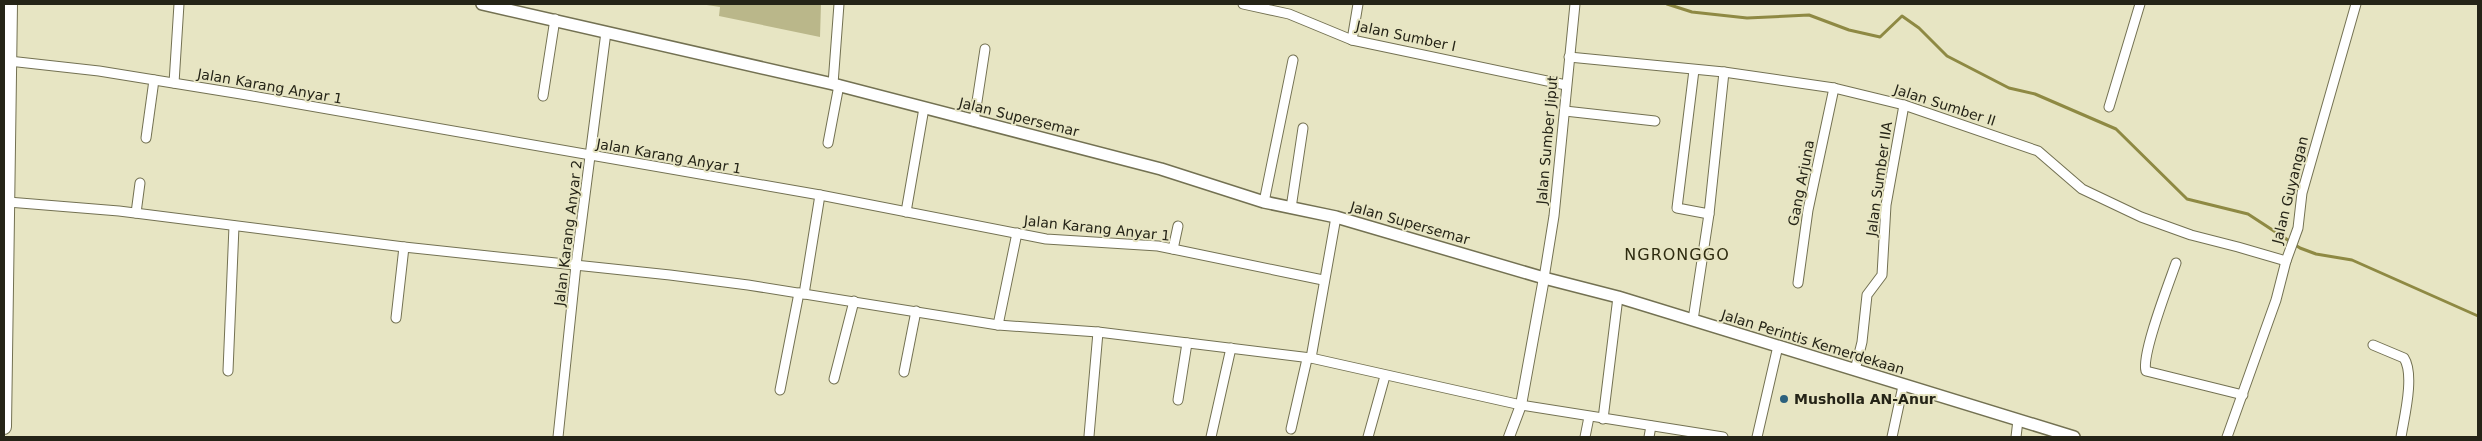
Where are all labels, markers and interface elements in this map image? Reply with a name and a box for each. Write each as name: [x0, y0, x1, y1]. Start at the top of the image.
street label: Jalan Sumber I: [1354, 17, 1457, 54]
street label: Jalan Karang Anyar 1: [195, 65, 344, 107]
street label: Jalan Sumber Jiput: [1533, 75, 1561, 206]
street label: Jalan Sumber II: [1891, 81, 1998, 129]
street label: Jalan Supersemar: [956, 94, 1081, 140]
street label: Jalan Sumber IIA: [1863, 120, 1895, 238]
street label: Jalan Karang Anyar 1: [594, 135, 743, 177]
street label: Jalan Guyangan: [2269, 135, 2311, 246]
street label: Gang Arjuna: [1785, 139, 1817, 227]
street label: Jalan Karang Anyar 2: [551, 159, 585, 308]
street label: Jalan Supersemar: [1348, 198, 1472, 248]
street label: Jalan Karang Anyar 1: [1022, 212, 1171, 244]
district label: NGRONGGO: [1624, 245, 1730, 264]
street label: Jalan Perintis Kemerdekaan: [1718, 306, 1907, 378]
place label: Musholla AN-Anur: [1794, 391, 1936, 407]
marker: Musholla AN-Anur: [1778, 393, 1790, 405]

